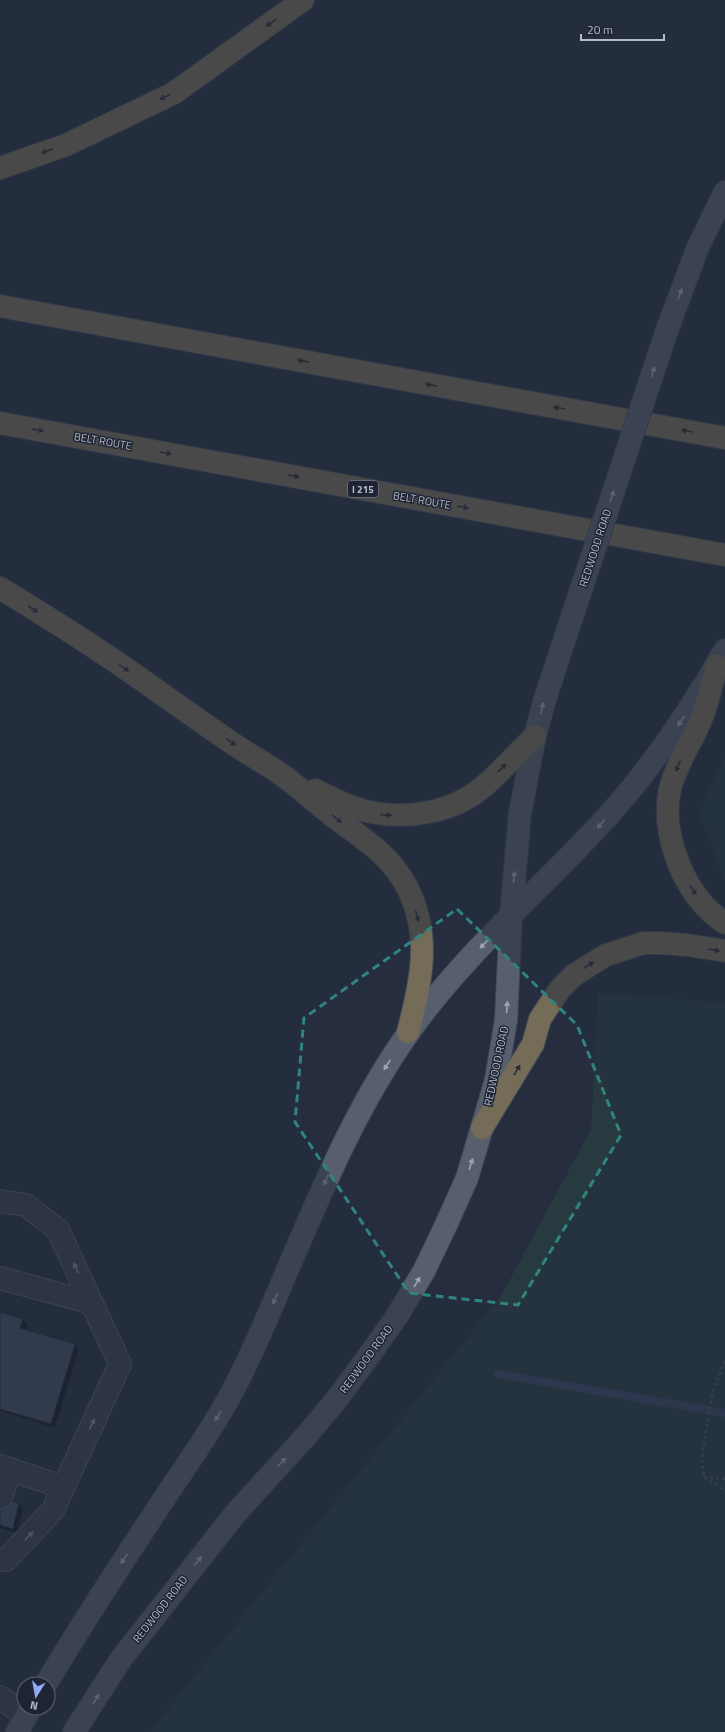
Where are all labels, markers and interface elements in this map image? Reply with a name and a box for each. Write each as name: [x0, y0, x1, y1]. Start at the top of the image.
scale bar: [581, 16, 664, 42]
one-way arrow: [266, 19, 277, 27]
text: 20 m: [587, 20, 613, 39]
one-way arrow: [159, 94, 171, 100]
one-way arrow: [40, 149, 52, 155]
one-way arrow: [677, 287, 683, 299]
one-way arrow: [297, 358, 309, 364]
one-way arrow: [650, 366, 656, 378]
one-way arrow: [425, 381, 437, 387]
one-way arrow: [553, 405, 565, 411]
one-way arrow: [32, 427, 44, 433]
street label: BELT ROUTE: [73, 428, 133, 454]
one-way arrow: [681, 428, 693, 434]
one-way arrow: [160, 450, 172, 456]
one-way arrow: [288, 474, 300, 480]
road number: I 215: [348, 481, 378, 497]
street label: BELT ROUTE: [392, 487, 452, 513]
one-way arrow: [610, 489, 616, 501]
one-way arrow: [457, 505, 469, 511]
street label: REDWOOD ROAD: [575, 507, 615, 589]
one-way arrow: [27, 605, 39, 612]
one-way arrow: [119, 664, 130, 672]
one-way arrow: [540, 702, 546, 714]
one-way arrow: [677, 715, 684, 727]
one-way arrow: [226, 738, 236, 746]
one-way arrow: [675, 760, 681, 772]
one-way arrow: [497, 763, 507, 773]
one-way arrow: [380, 811, 392, 818]
one-way arrow: [331, 814, 342, 823]
one-way arrow: [597, 819, 606, 829]
one-way arrow: [511, 871, 518, 883]
one-way arrow: [689, 884, 697, 895]
one-way arrow: [415, 910, 421, 922]
one-way arrow: [479, 939, 489, 949]
one-way arrow: [707, 947, 720, 953]
one-way arrow: [584, 961, 594, 969]
one-way arrow: [503, 1001, 510, 1013]
street label: REDWOOD ROAD: [480, 1025, 512, 1107]
one-way arrow: [383, 1060, 391, 1070]
one-way arrow: [513, 1065, 521, 1075]
one-way arrow: [468, 1158, 474, 1170]
one-way arrow: [323, 1174, 329, 1186]
one-way arrow: [73, 1262, 79, 1274]
one-way arrow: [414, 1276, 421, 1288]
one-way arrow: [272, 1294, 278, 1305]
street label: REDWOOD ROAD: [336, 1321, 396, 1397]
one-way arrow: [214, 1410, 221, 1422]
one-way arrow: [89, 1419, 95, 1430]
one-way arrow: [277, 1457, 287, 1467]
one-way arrow: [24, 1531, 33, 1541]
one-way arrow: [120, 1554, 128, 1565]
one-way arrow: [193, 1556, 202, 1567]
street label: REDWOOD ROAD: [129, 1572, 191, 1646]
north arrow: [16, 1676, 56, 1716]
one-way arrow: [92, 1693, 99, 1705]
text: N: [29, 1697, 39, 1714]

